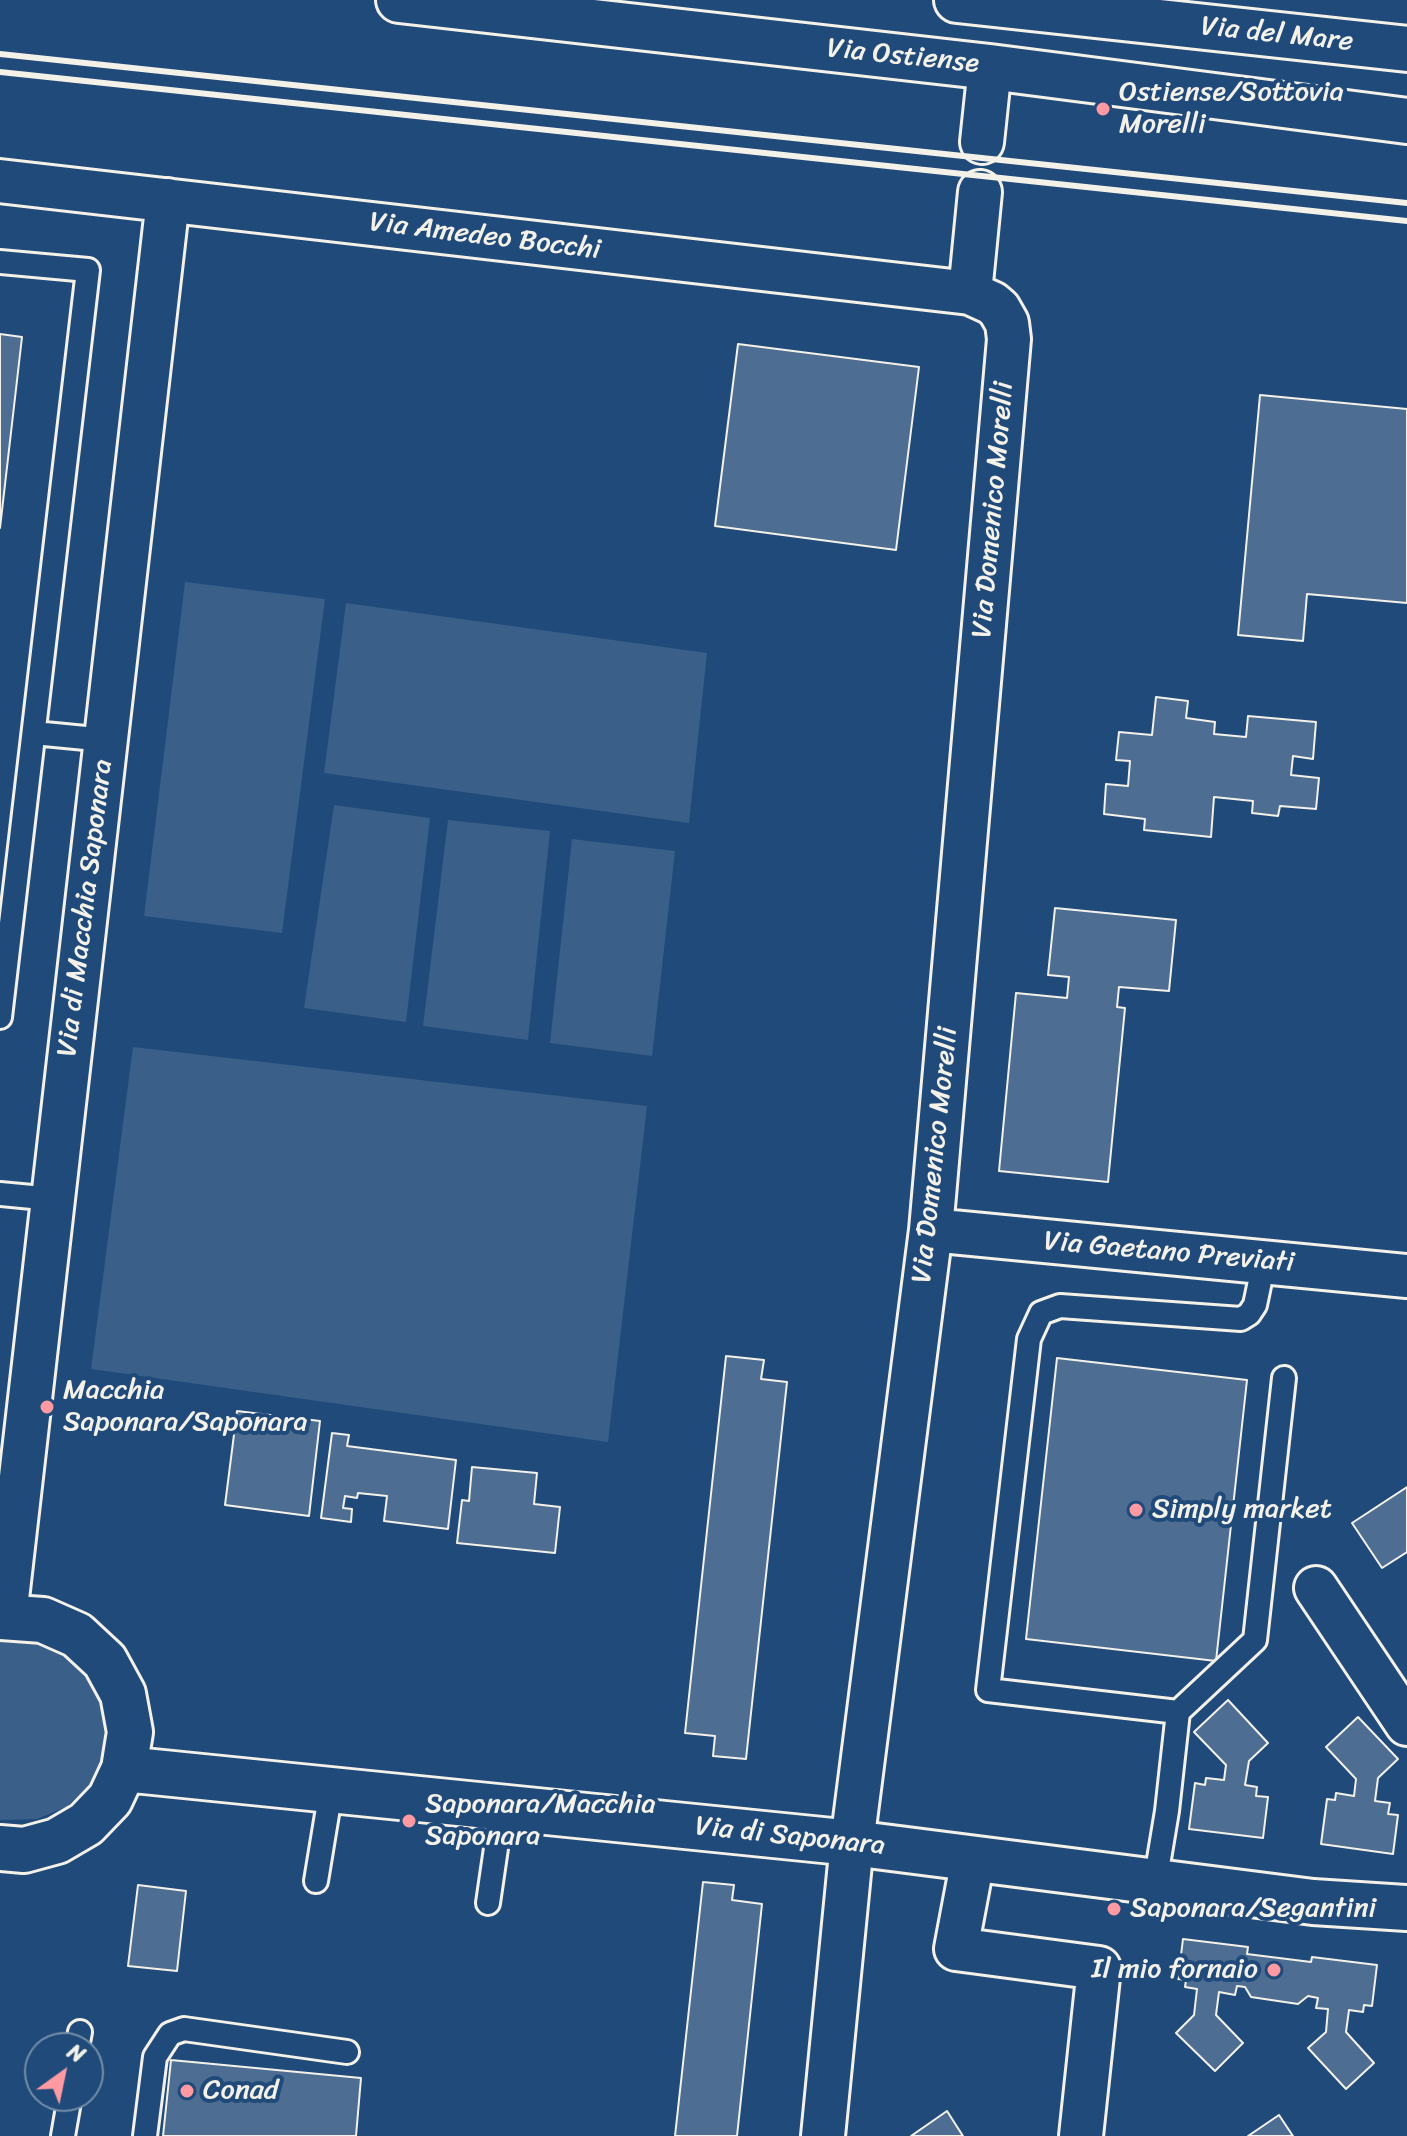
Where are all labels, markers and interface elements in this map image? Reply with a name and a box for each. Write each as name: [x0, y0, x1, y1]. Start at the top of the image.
street label: Via del Mare: [1199, 10, 1355, 60]
street label: Via Ostiense: [825, 32, 981, 82]
place label: Ostiense/Sottovia Morelli: [1119, 76, 1344, 142]
marker: Ostiense/Sottovia Morelli: [1094, 100, 1112, 118]
street label: Via Amedeo Bocchi: [368, 206, 602, 268]
street label: Via Domenico Morelli: [966, 380, 1022, 640]
street label: Via di Macchia Saponara: [51, 757, 121, 1059]
street label: Via Domenico Morelli: [906, 1025, 966, 1285]
street label: Via Gaetano Previati: [1042, 1225, 1296, 1281]
place label: Macchia Saponara/Saponara: [63, 1374, 308, 1440]
marker: Macchia Saponara/Saponara: [38, 1398, 56, 1416]
place label: Simply market: [1152, 1493, 1332, 1527]
marker: Simply market: [1127, 1501, 1145, 1519]
place label: Saponara/Macchia Saponara: [425, 1788, 656, 1854]
street label: Via di Saponara: [693, 1810, 887, 1864]
marker: Saponara/Macchia Saponara: [400, 1812, 418, 1830]
place label: Saponara/Segantini: [1130, 1892, 1376, 1926]
marker: Saponara/Segantini: [1105, 1900, 1123, 1918]
place label: Il mio fornaio: [1092, 1953, 1258, 1987]
marker: Il mio fornaio: [1265, 1961, 1283, 1979]
north arrow: [24, 2032, 104, 2112]
text: N: [59, 2033, 93, 2074]
place label: Conad: [203, 2074, 279, 2108]
marker: Conad: [178, 2082, 196, 2100]

